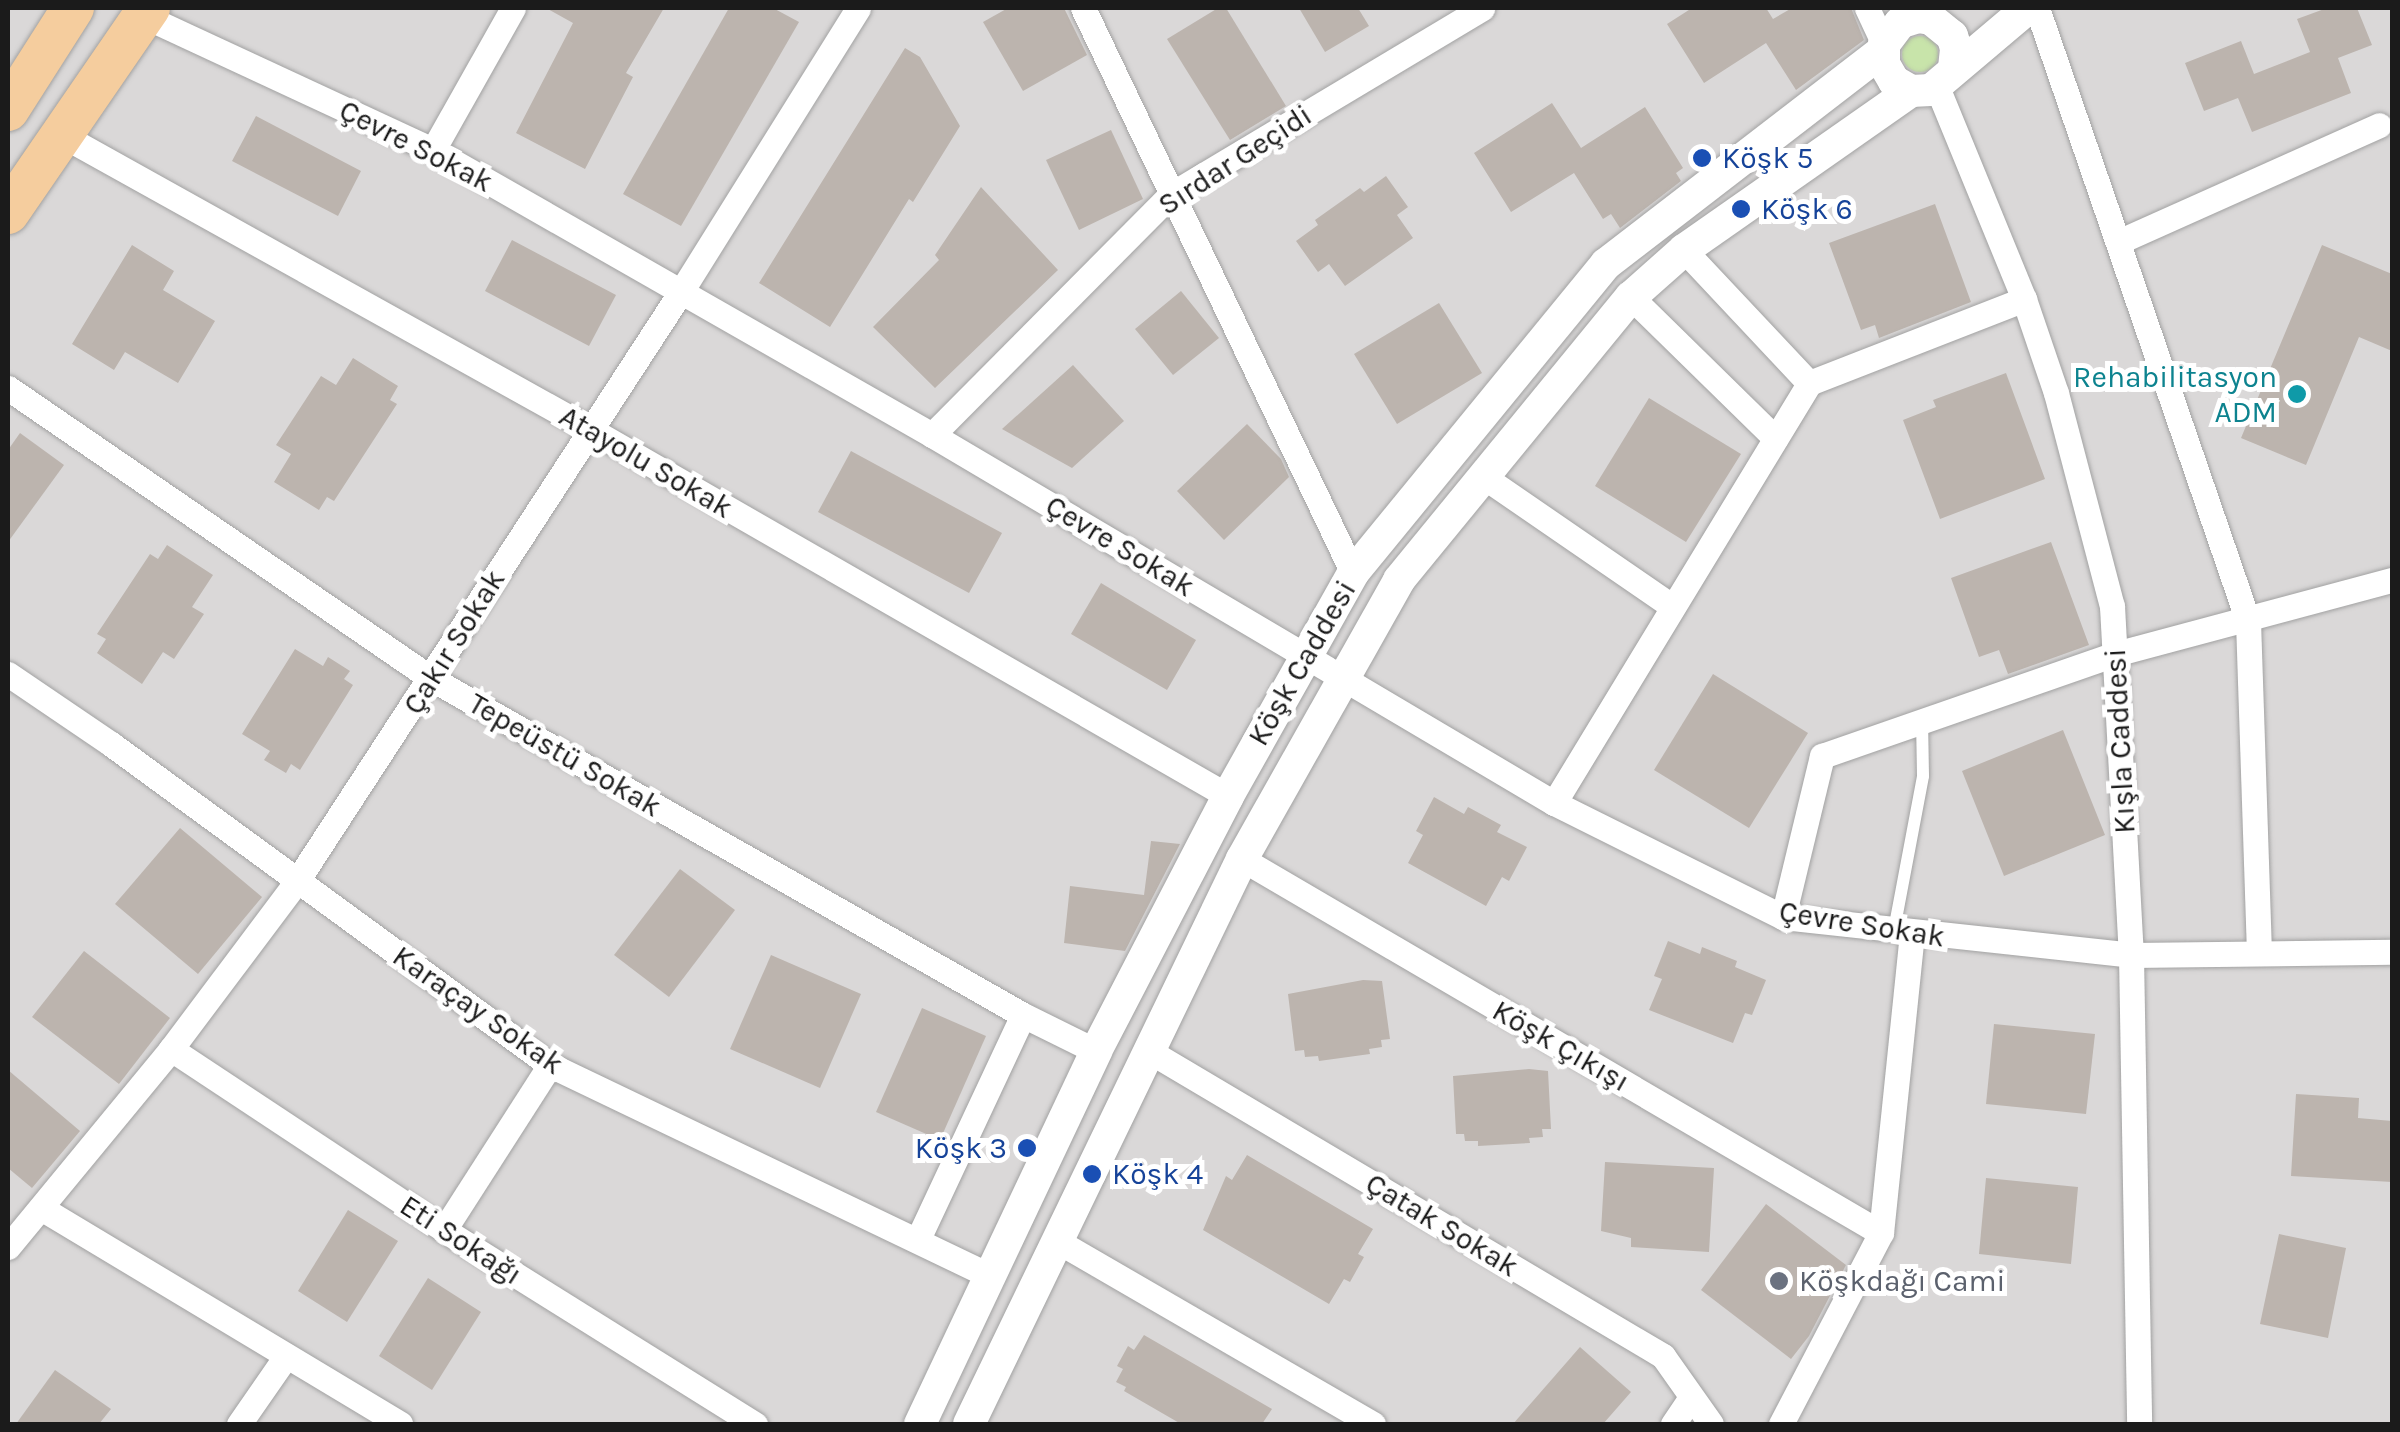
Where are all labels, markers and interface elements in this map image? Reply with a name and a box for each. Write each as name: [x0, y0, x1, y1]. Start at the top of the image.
street label: Çevre Sokak: [333, 92, 499, 200]
street label: Sırdar Geçidi: [1151, 97, 1319, 223]
place label: Köşk 5: [1722, 140, 1813, 176]
marker: Köşk 5: [1691, 147, 1713, 169]
place label: Köşk 6: [1761, 191, 1853, 227]
marker: Köşk 6: [1730, 198, 1752, 220]
place label: Rehabilitasyon ADM: [2073, 359, 2277, 430]
marker: Rehabilitasyon ADM: [2286, 383, 2308, 405]
street label: Atayolu Sokak: [553, 398, 739, 526]
street label: Çevre Sokak: [1039, 488, 1201, 604]
street label: Çakır Sokak: [395, 563, 513, 721]
street label: Köşk Caddesi: [1240, 574, 1364, 752]
street label: Kışla Caddesi: [2097, 647, 2143, 835]
street label: Tepeüstü Sokak: [462, 685, 668, 825]
street label: Çevre Sokak: [1777, 893, 1947, 955]
street label: Karaçay Sokak: [386, 938, 570, 1082]
street label: Köşk Çıkışı: [1486, 992, 1636, 1100]
place label: Köşk 3: [915, 1130, 1007, 1166]
marker: Köşk 3: [1016, 1137, 1038, 1159]
place label: Köşk 4: [1112, 1156, 1203, 1192]
marker: Köşk 4: [1081, 1163, 1103, 1185]
street label: Çatak Sokak: [1359, 1165, 1525, 1285]
street label: Eti Sokağı: [393, 1187, 529, 1293]
place label: Köşkdağı Cami: [1799, 1263, 2005, 1299]
marker: Köşkdağı Cami: [1768, 1270, 1790, 1292]

